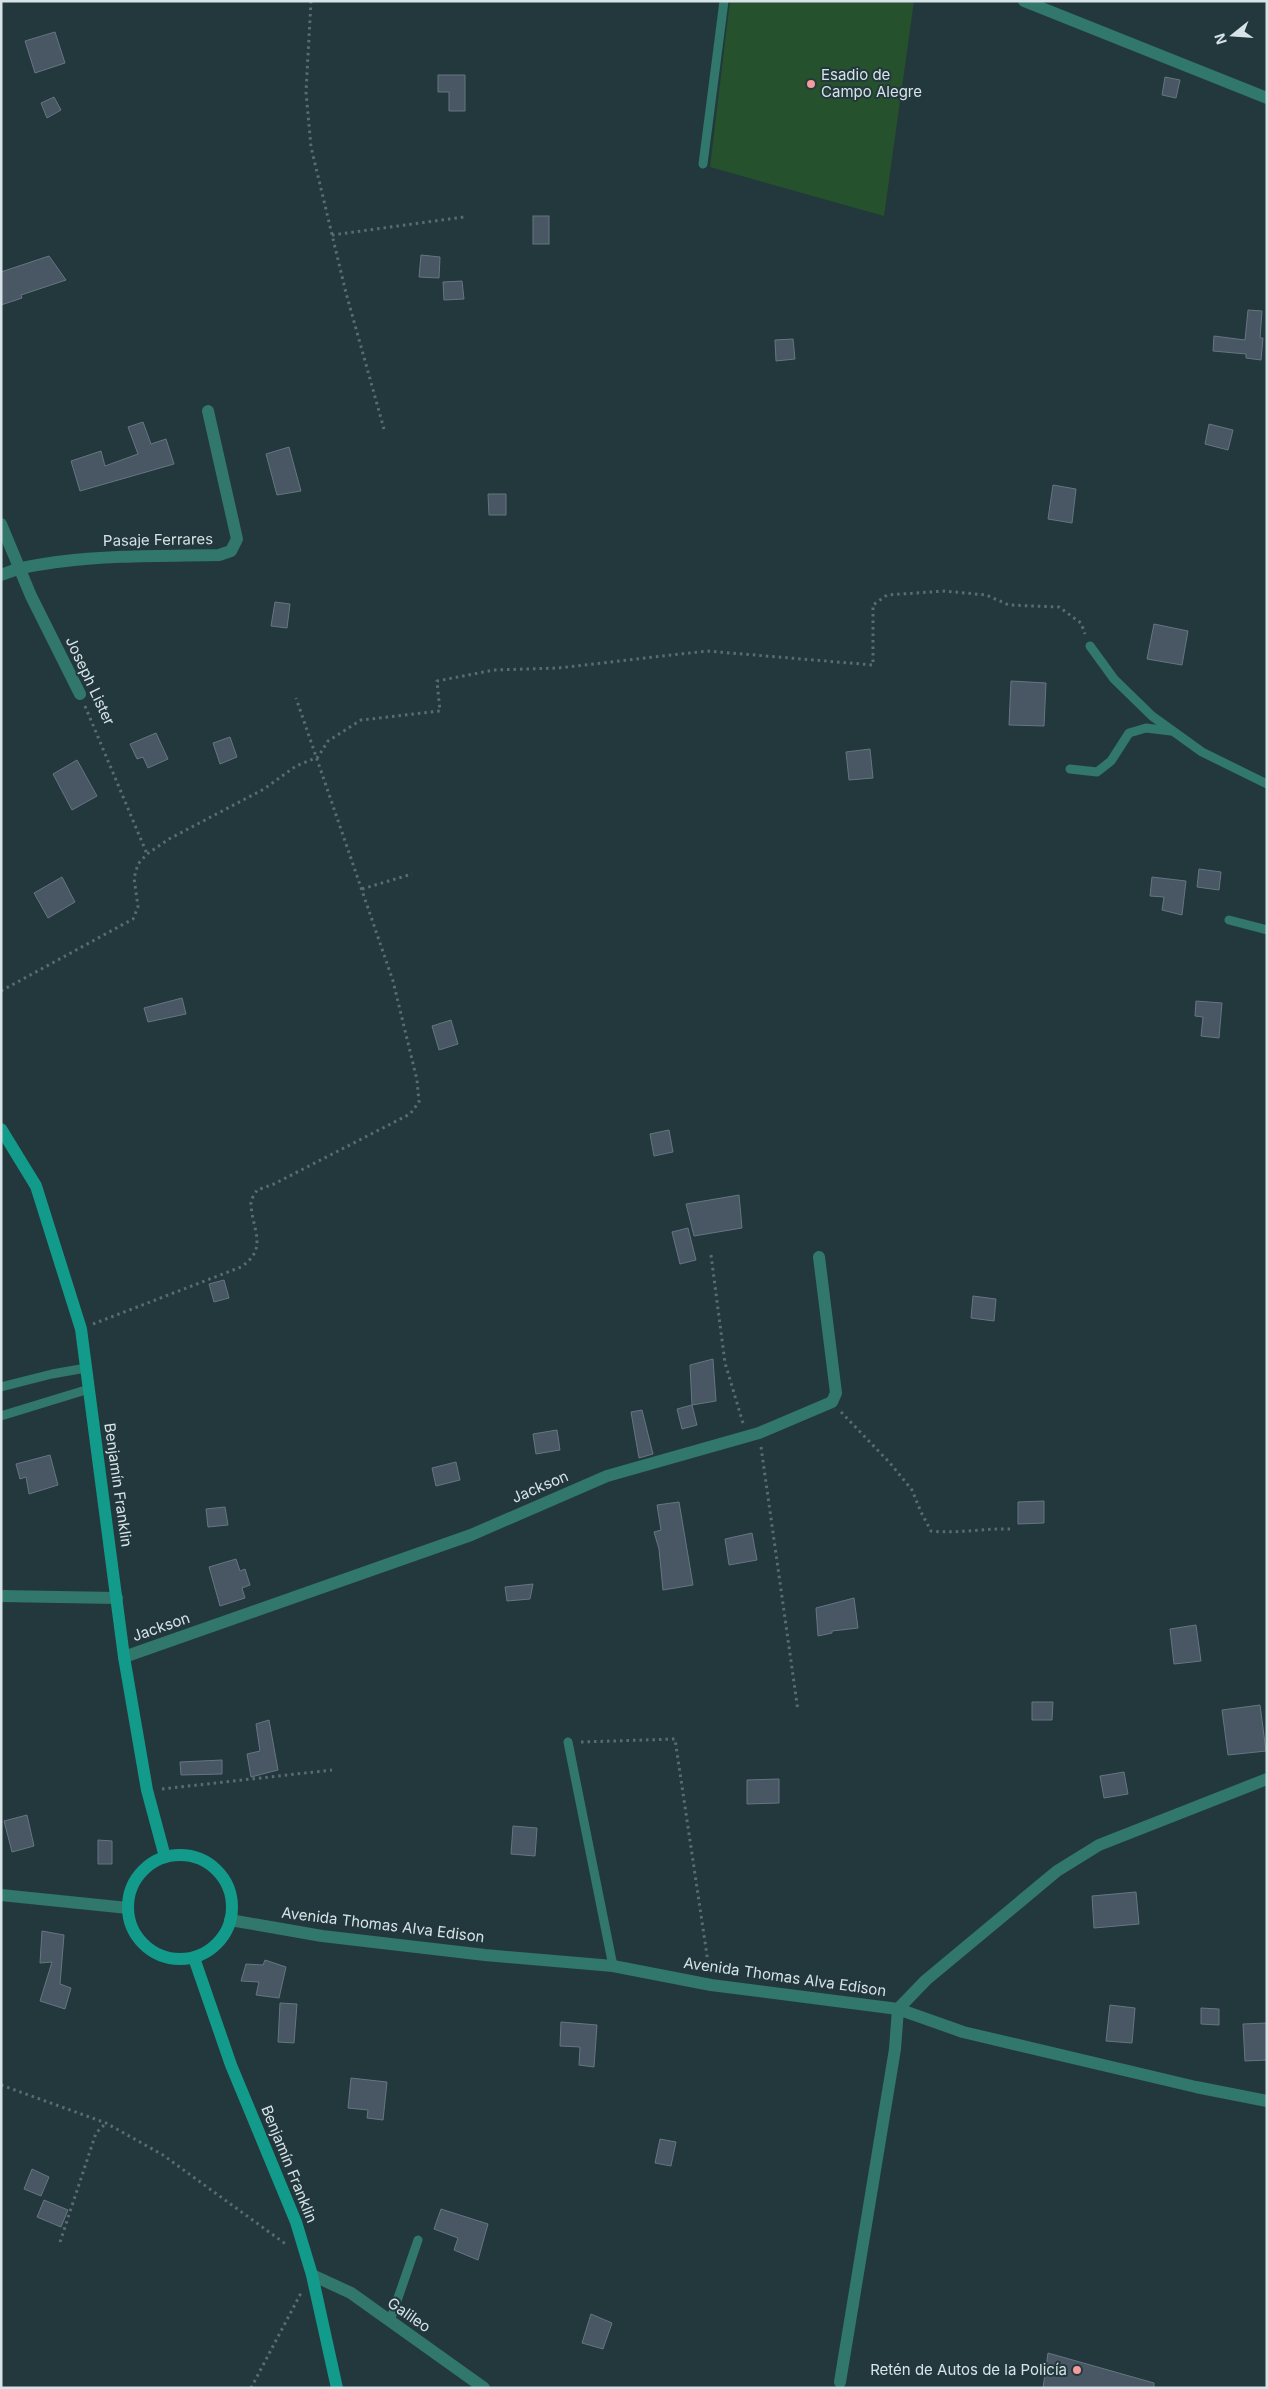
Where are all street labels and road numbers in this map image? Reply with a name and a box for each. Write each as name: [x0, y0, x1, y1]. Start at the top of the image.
street label: Pasaje Ferrares: [103, 529, 213, 550]
street label: Joseph Lister: [62, 633, 119, 728]
street label: Benjamín Franklin: [100, 1422, 137, 1548]
street label: Jackson: [509, 1466, 571, 1507]
street label: Jackson: [130, 1608, 192, 1645]
street label: Avenida Thomas Alva Edison: [280, 1903, 486, 1946]
street label: Avenida Thomas Alva Edison: [683, 1953, 888, 2000]
street label: Benjamín Franklin: [257, 2102, 322, 2225]
street label: Galileo: [384, 2293, 435, 2336]

